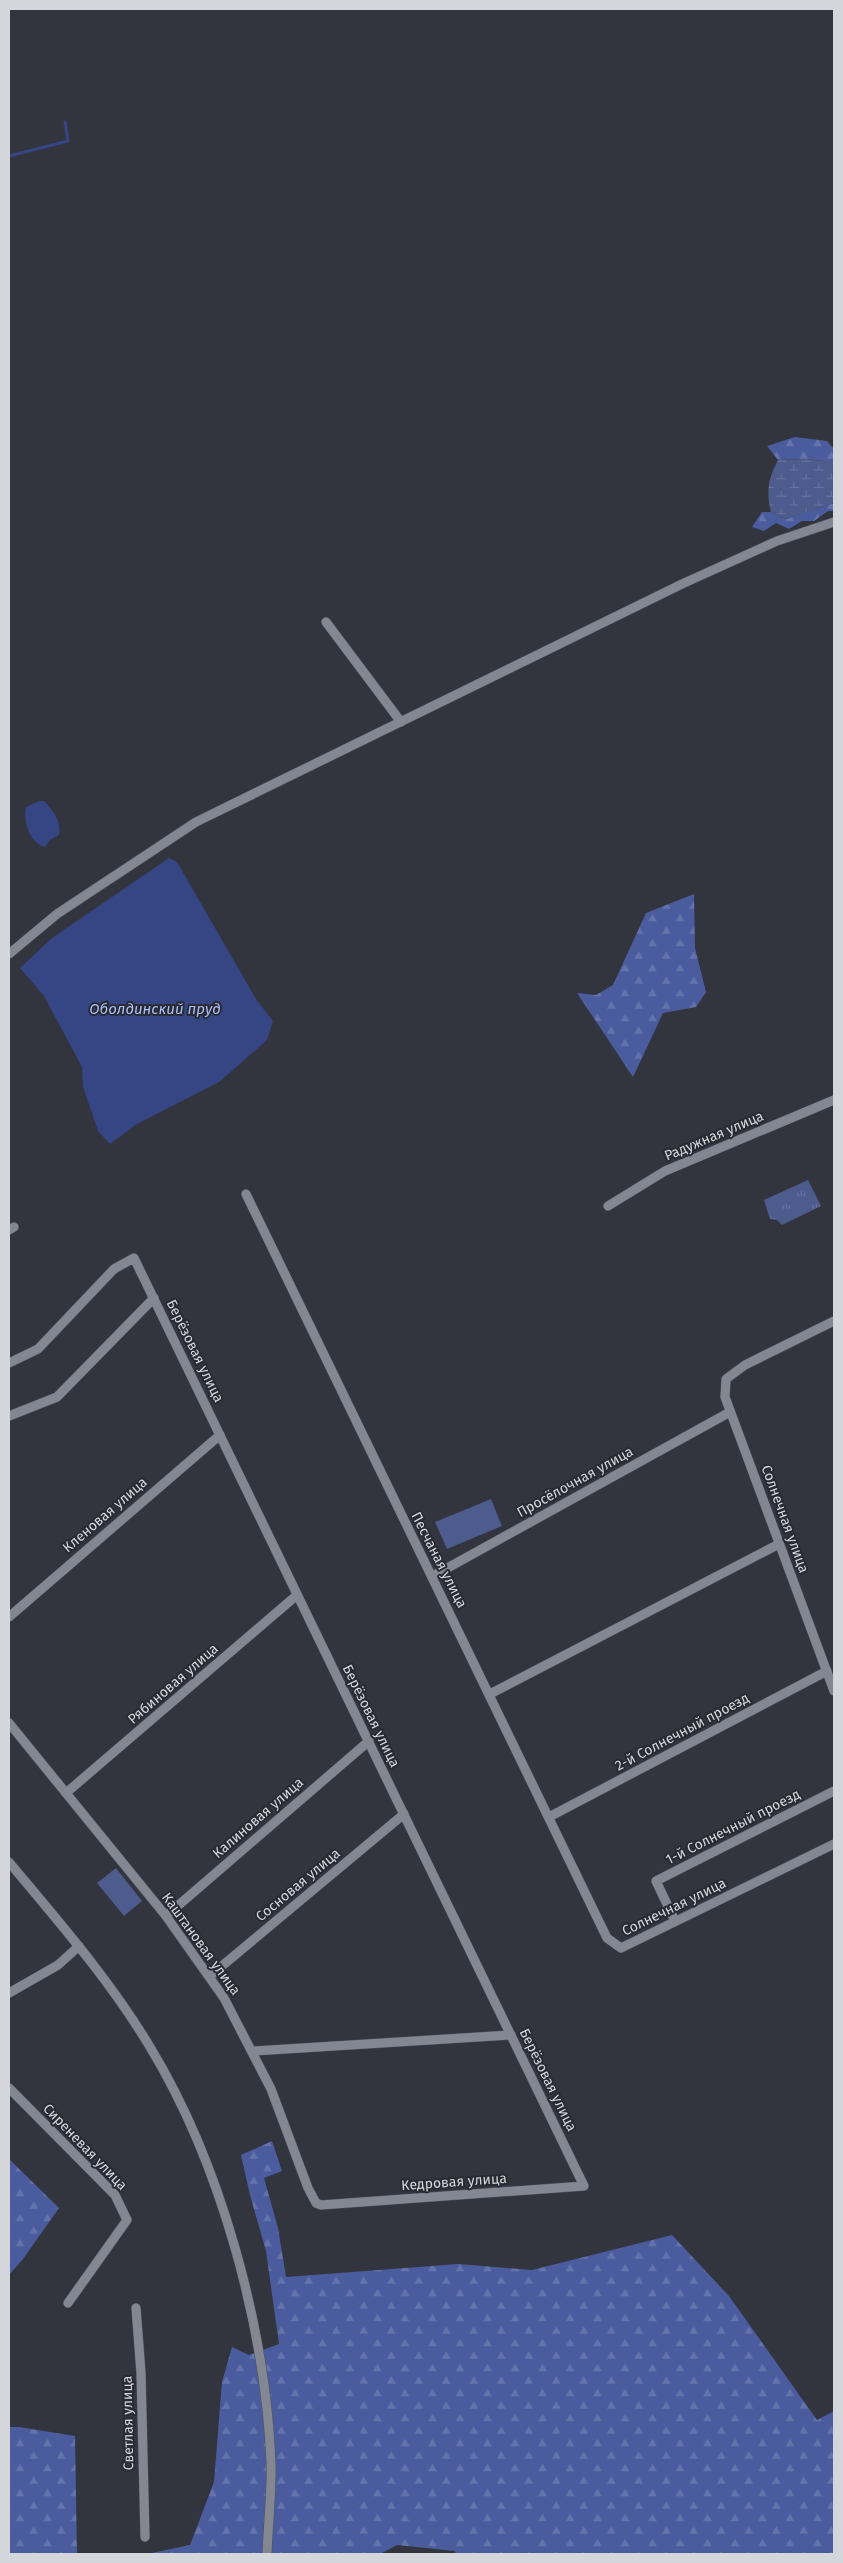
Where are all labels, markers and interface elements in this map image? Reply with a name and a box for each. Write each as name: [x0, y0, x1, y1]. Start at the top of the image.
water label: Оболдинский пруд: [89, 1000, 221, 1018]
street label: Радужная улица: [662, 1107, 766, 1165]
street label: Берёзовая улица: [163, 1297, 227, 1405]
street label: Просёлочная улица: [514, 1443, 636, 1521]
street label: Солнечная улица: [758, 1463, 812, 1575]
street label: Кленовая улица: [59, 1474, 151, 1556]
street label: Песчаная улица: [407, 1509, 471, 1611]
street label: Рябиновая улица: [124, 1640, 222, 1728]
street label: Берёзовая улица: [339, 1662, 403, 1770]
street label: 2-й Солнечный проезд: [612, 1689, 752, 1775]
street label: Калиновая улица: [209, 1774, 307, 1862]
street label: 1-й Солнечный проезд: [663, 1786, 803, 1868]
street label: Сосновая улица: [252, 1845, 344, 1925]
street label: Солнечная улица: [619, 1874, 729, 1940]
street label: Каштановая улица: [158, 1889, 244, 1999]
street label: Берёзовая улица: [516, 2026, 580, 2134]
street label: Сиреневая улица: [39, 2100, 131, 2194]
street label: Кедровая улица: [401, 2170, 507, 2194]
street label: Светлая улица: [119, 2376, 137, 2470]

